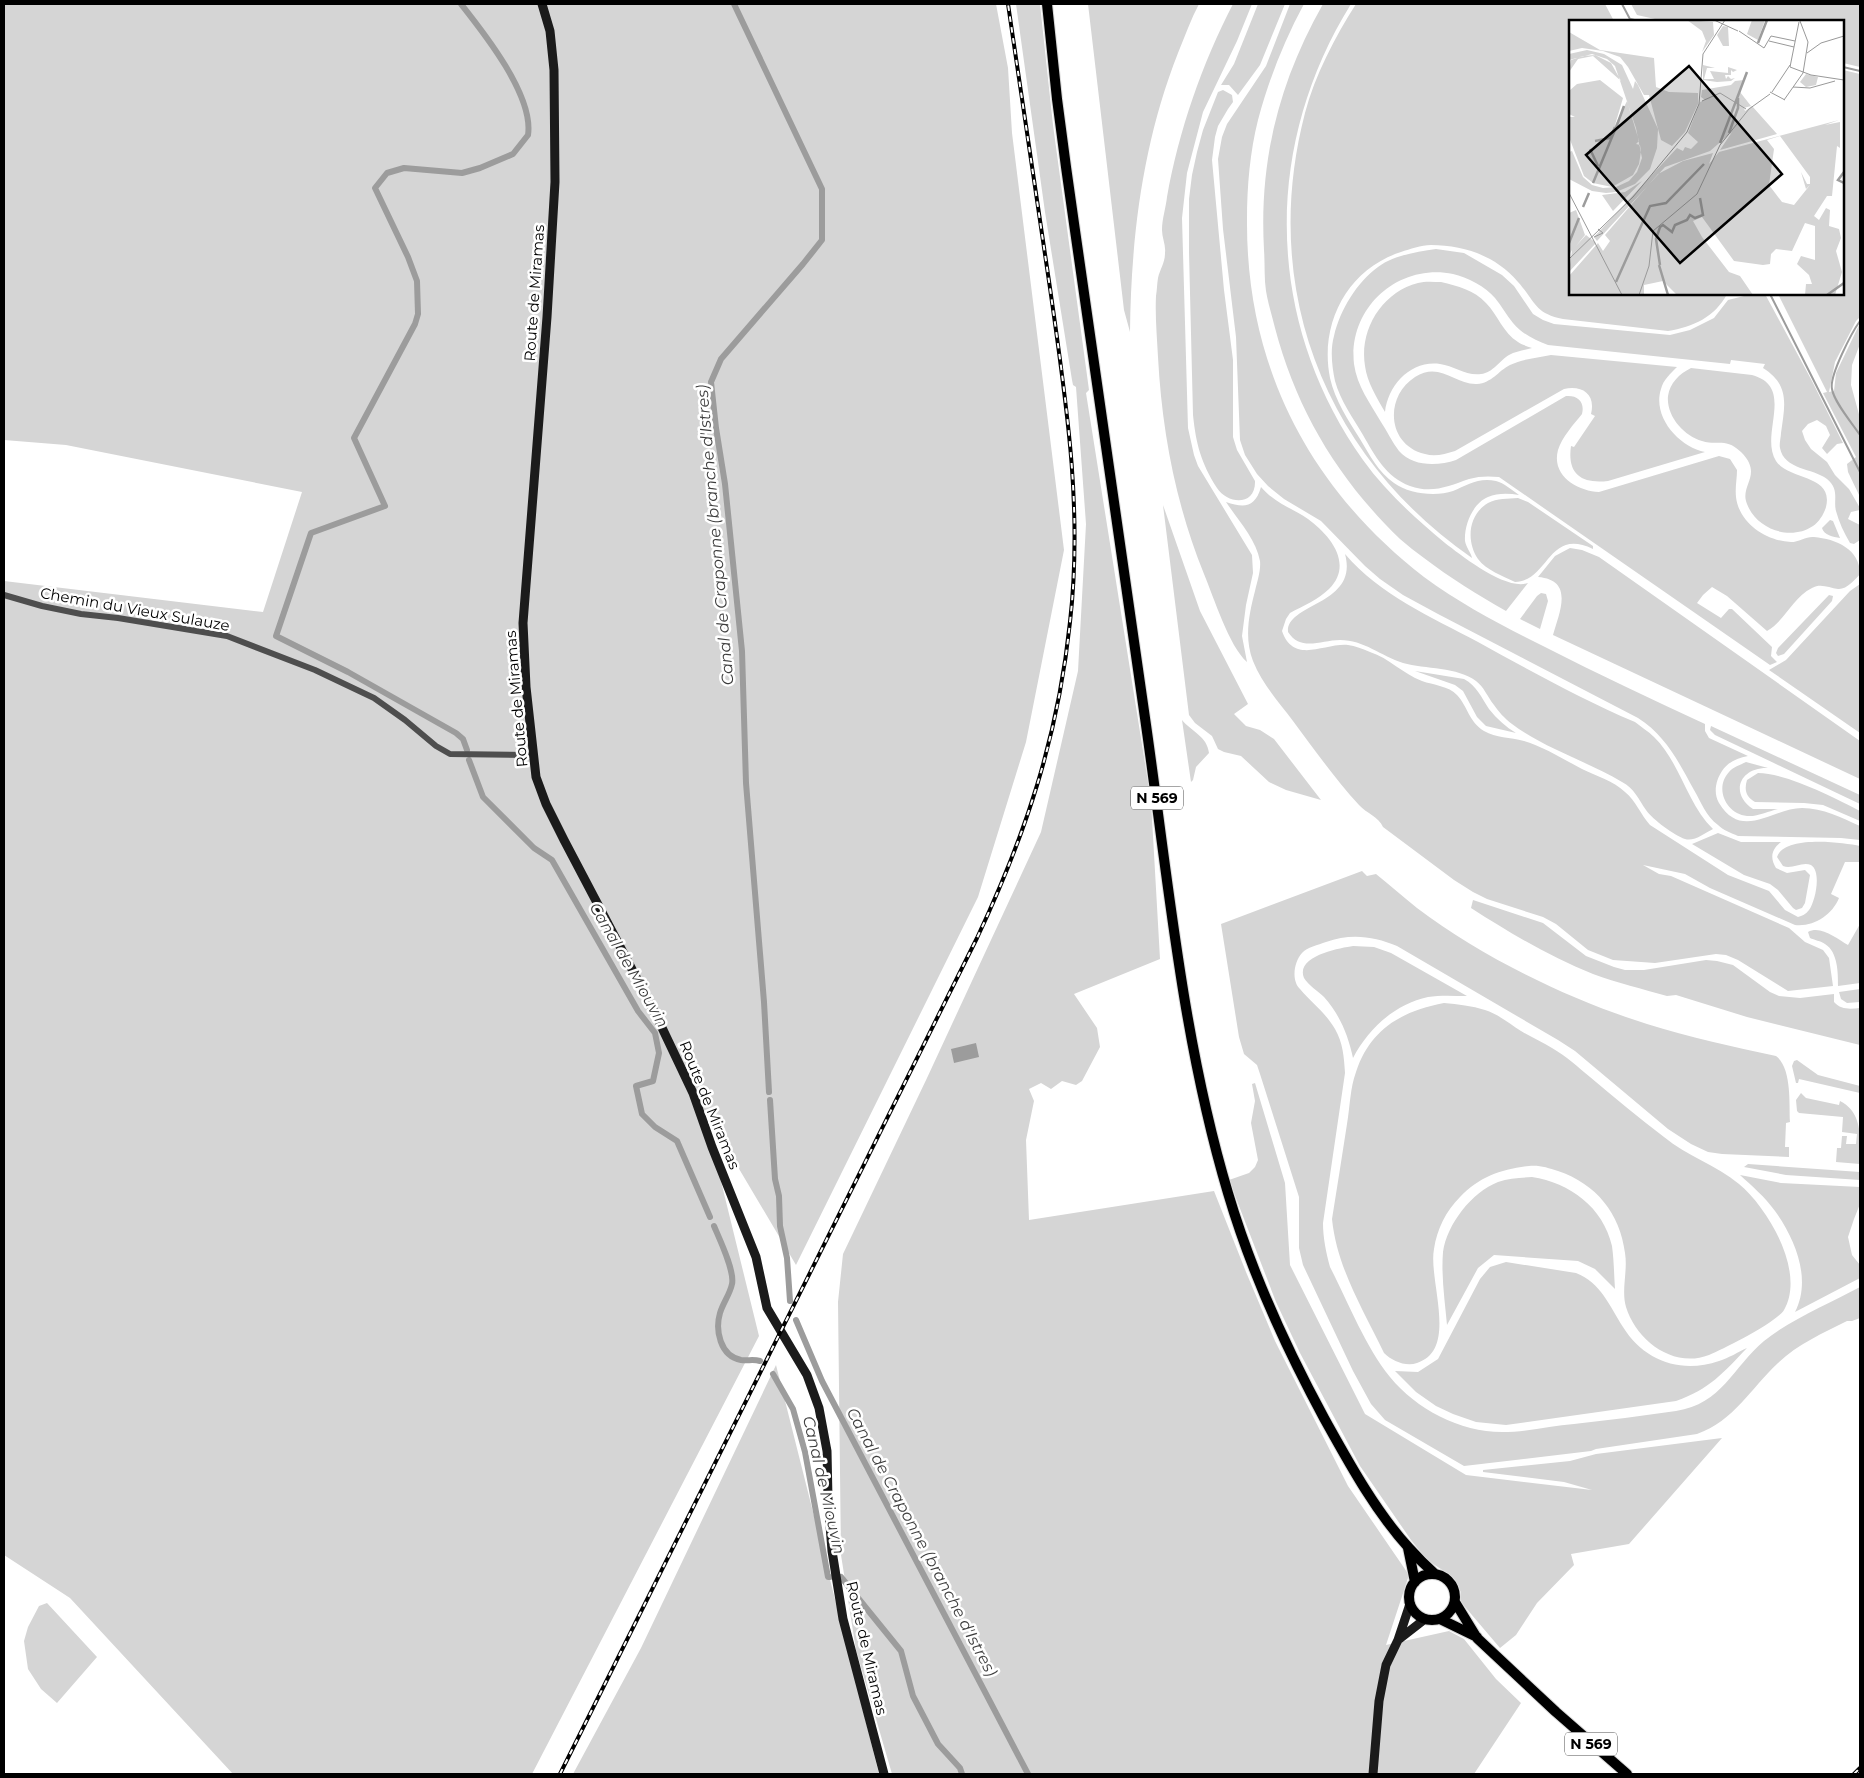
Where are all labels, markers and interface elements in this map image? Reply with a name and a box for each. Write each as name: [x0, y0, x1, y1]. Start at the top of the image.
inset map: [1569, 20, 1844, 295]
street label: Route de Miramas: [520, 224, 548, 362]
water label: Canal de Craponne (branche d'Istres): [692, 384, 738, 686]
street label: Chemin du Vieux Sulauze: [39, 583, 231, 635]
street label: Route de Miramas: [501, 630, 531, 768]
road number: N 569: [1131, 786, 1183, 810]
water label: Canal de Miouvin: [586, 899, 672, 1031]
street label: Route de Miramas: [676, 1038, 744, 1172]
water label: Canal de Craponne (branche d'Istres): [843, 1404, 1001, 1680]
water label: Canal de Miouvin: [799, 1414, 849, 1556]
street label: Route de Miramas: [842, 1579, 892, 1717]
road number: N 569: [1565, 1732, 1617, 1756]

